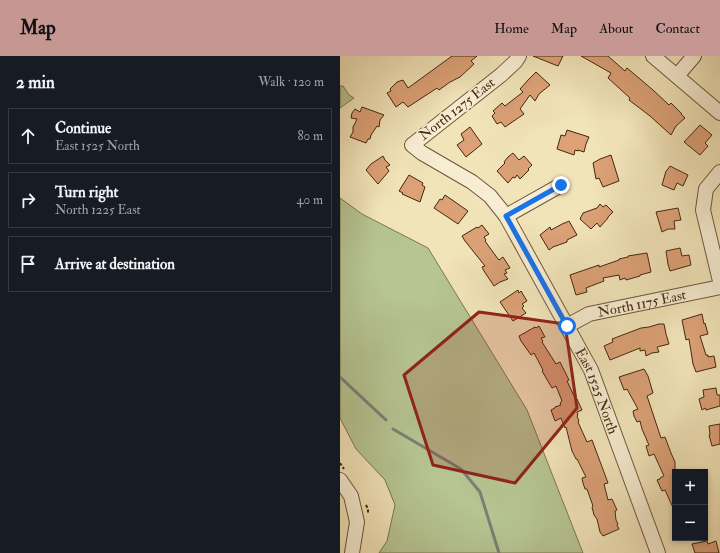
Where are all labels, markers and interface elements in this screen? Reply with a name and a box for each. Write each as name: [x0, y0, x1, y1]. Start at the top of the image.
text: Map: [20, 16, 56, 40]
text: Home: [494, 20, 529, 37]
text: Map: [551, 20, 577, 37]
text: About: [599, 20, 633, 37]
text: Contact: [655, 20, 700, 37]
text: 2 min: [16, 72, 55, 93]
text: Walk · 120 m: [258, 74, 324, 90]
street label: North 1275 East: [416, 74, 499, 144]
text: Continue: [55, 119, 111, 138]
icon: ahead: [17, 125, 39, 147]
text: 80 m: [297, 128, 323, 144]
text: East 1525 North: [55, 138, 140, 154]
route end: [552, 176, 570, 194]
text: Turn right: [55, 183, 118, 202]
icon: right: [17, 189, 39, 211]
text: 40 m: [297, 192, 323, 208]
text: North 1225 East: [55, 202, 141, 218]
icon: arrive: [17, 253, 39, 275]
text: Arrive at destination: [55, 255, 175, 274]
street label: North 1175 East: [596, 286, 688, 320]
route start: [558, 317, 576, 335]
street label: East 1525 North: [572, 345, 622, 437]
map controls: [672, 469, 708, 541]
button: +: [672, 469, 708, 505]
button: −: [672, 505, 708, 541]

